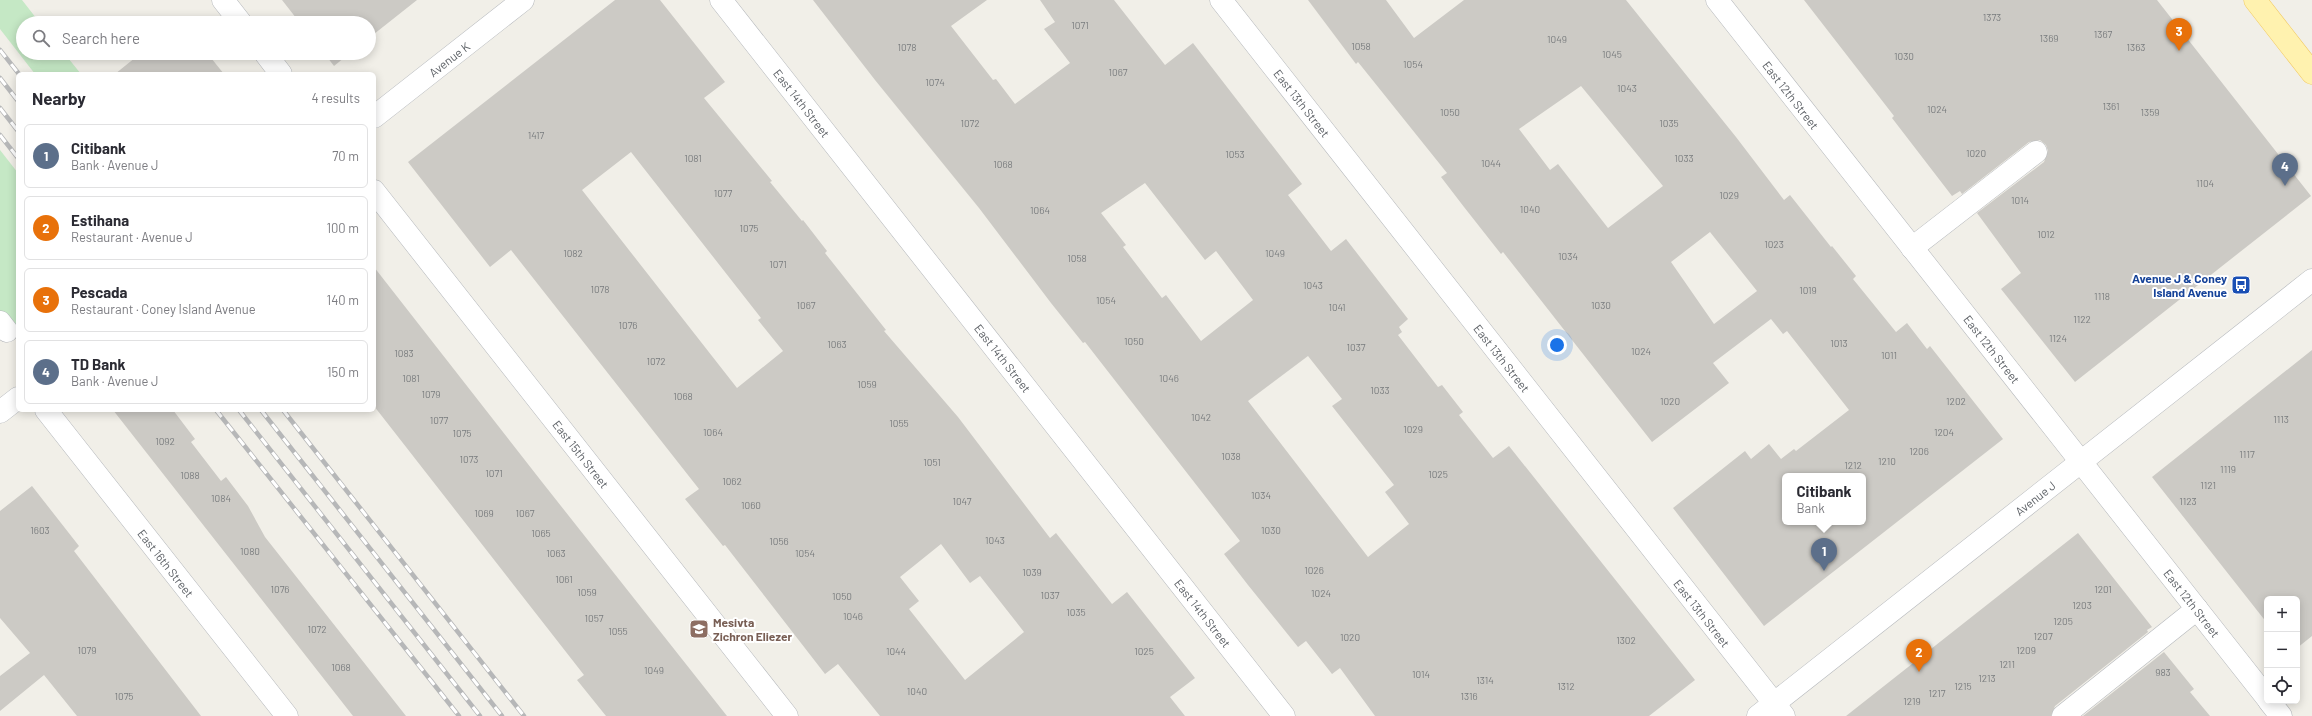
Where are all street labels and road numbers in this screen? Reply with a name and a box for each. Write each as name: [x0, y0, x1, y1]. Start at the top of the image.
street label: Avenue K: [426, 38, 473, 79]
street label: East 12th Street: [1760, 58, 1822, 132]
street label: East 14th Street: [771, 66, 833, 140]
street label: East 13th Street: [1271, 66, 1333, 140]
street label: East 12th Street: [1961, 312, 2023, 386]
street label: East 14th Street: [972, 321, 1034, 395]
street label: East 13th Street: [1471, 321, 1533, 395]
street label: East 15th Street: [550, 417, 612, 491]
street label: Avenue J: [2012, 478, 2058, 518]
street label: East 16th Street: [135, 526, 197, 600]
street label: East 12th Street: [2161, 566, 2223, 640]
street label: East 14th Street: [1172, 576, 1234, 650]
street label: East 13th Street: [1671, 576, 1733, 650]

